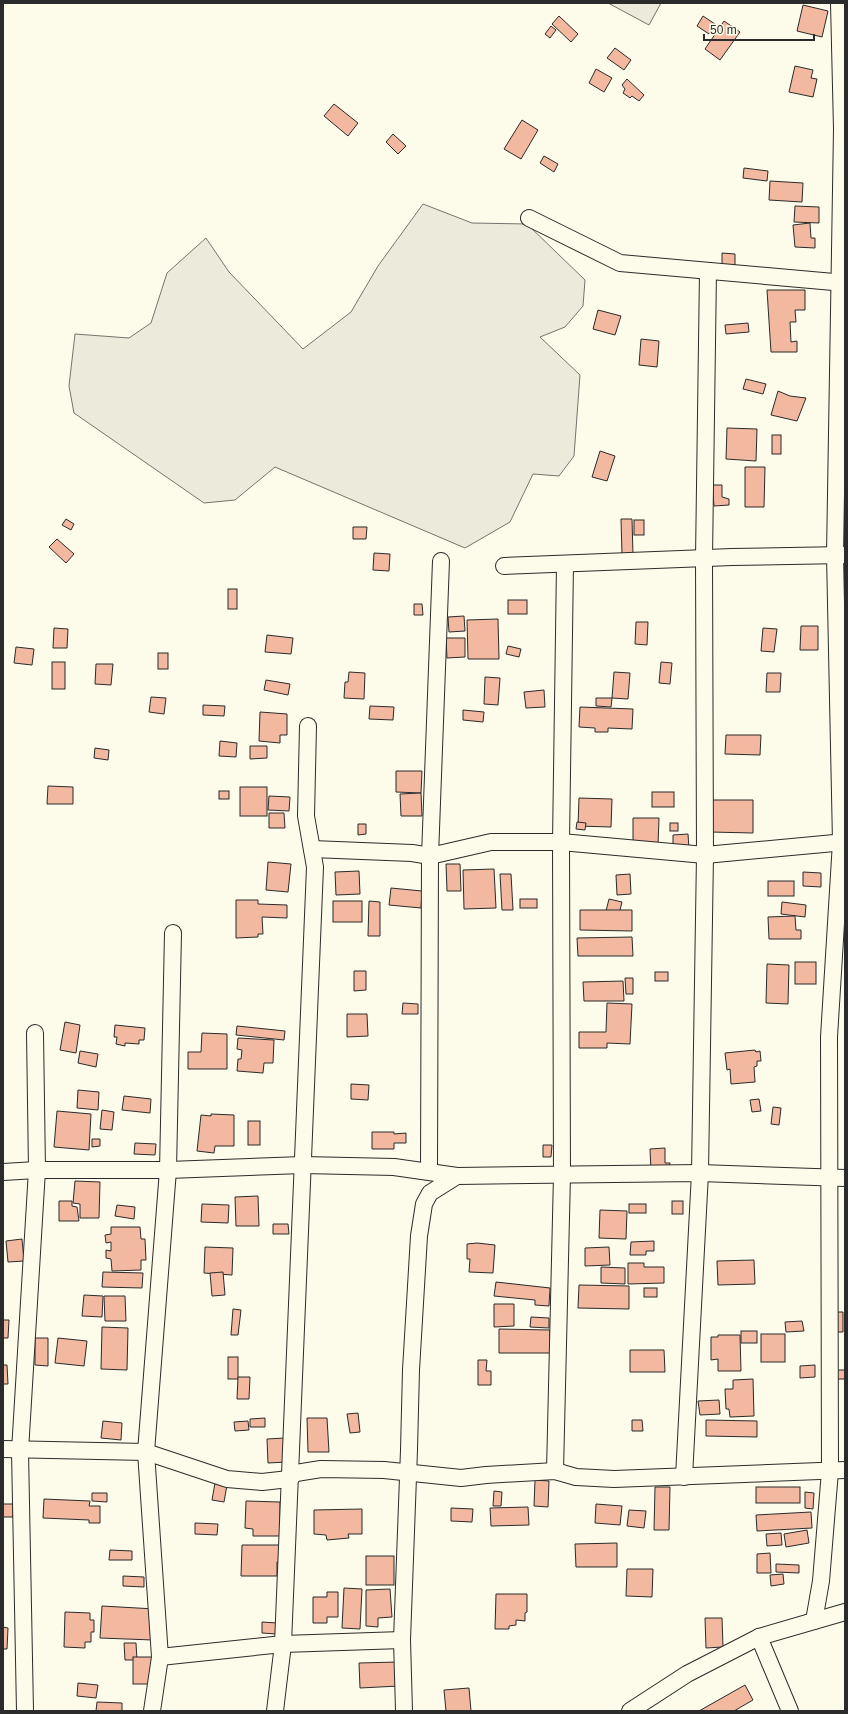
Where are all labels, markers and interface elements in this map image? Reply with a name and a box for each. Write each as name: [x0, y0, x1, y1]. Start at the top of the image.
scale bar: [704, 16, 814, 42]
text: 50 m: [710, 23, 737, 37]

